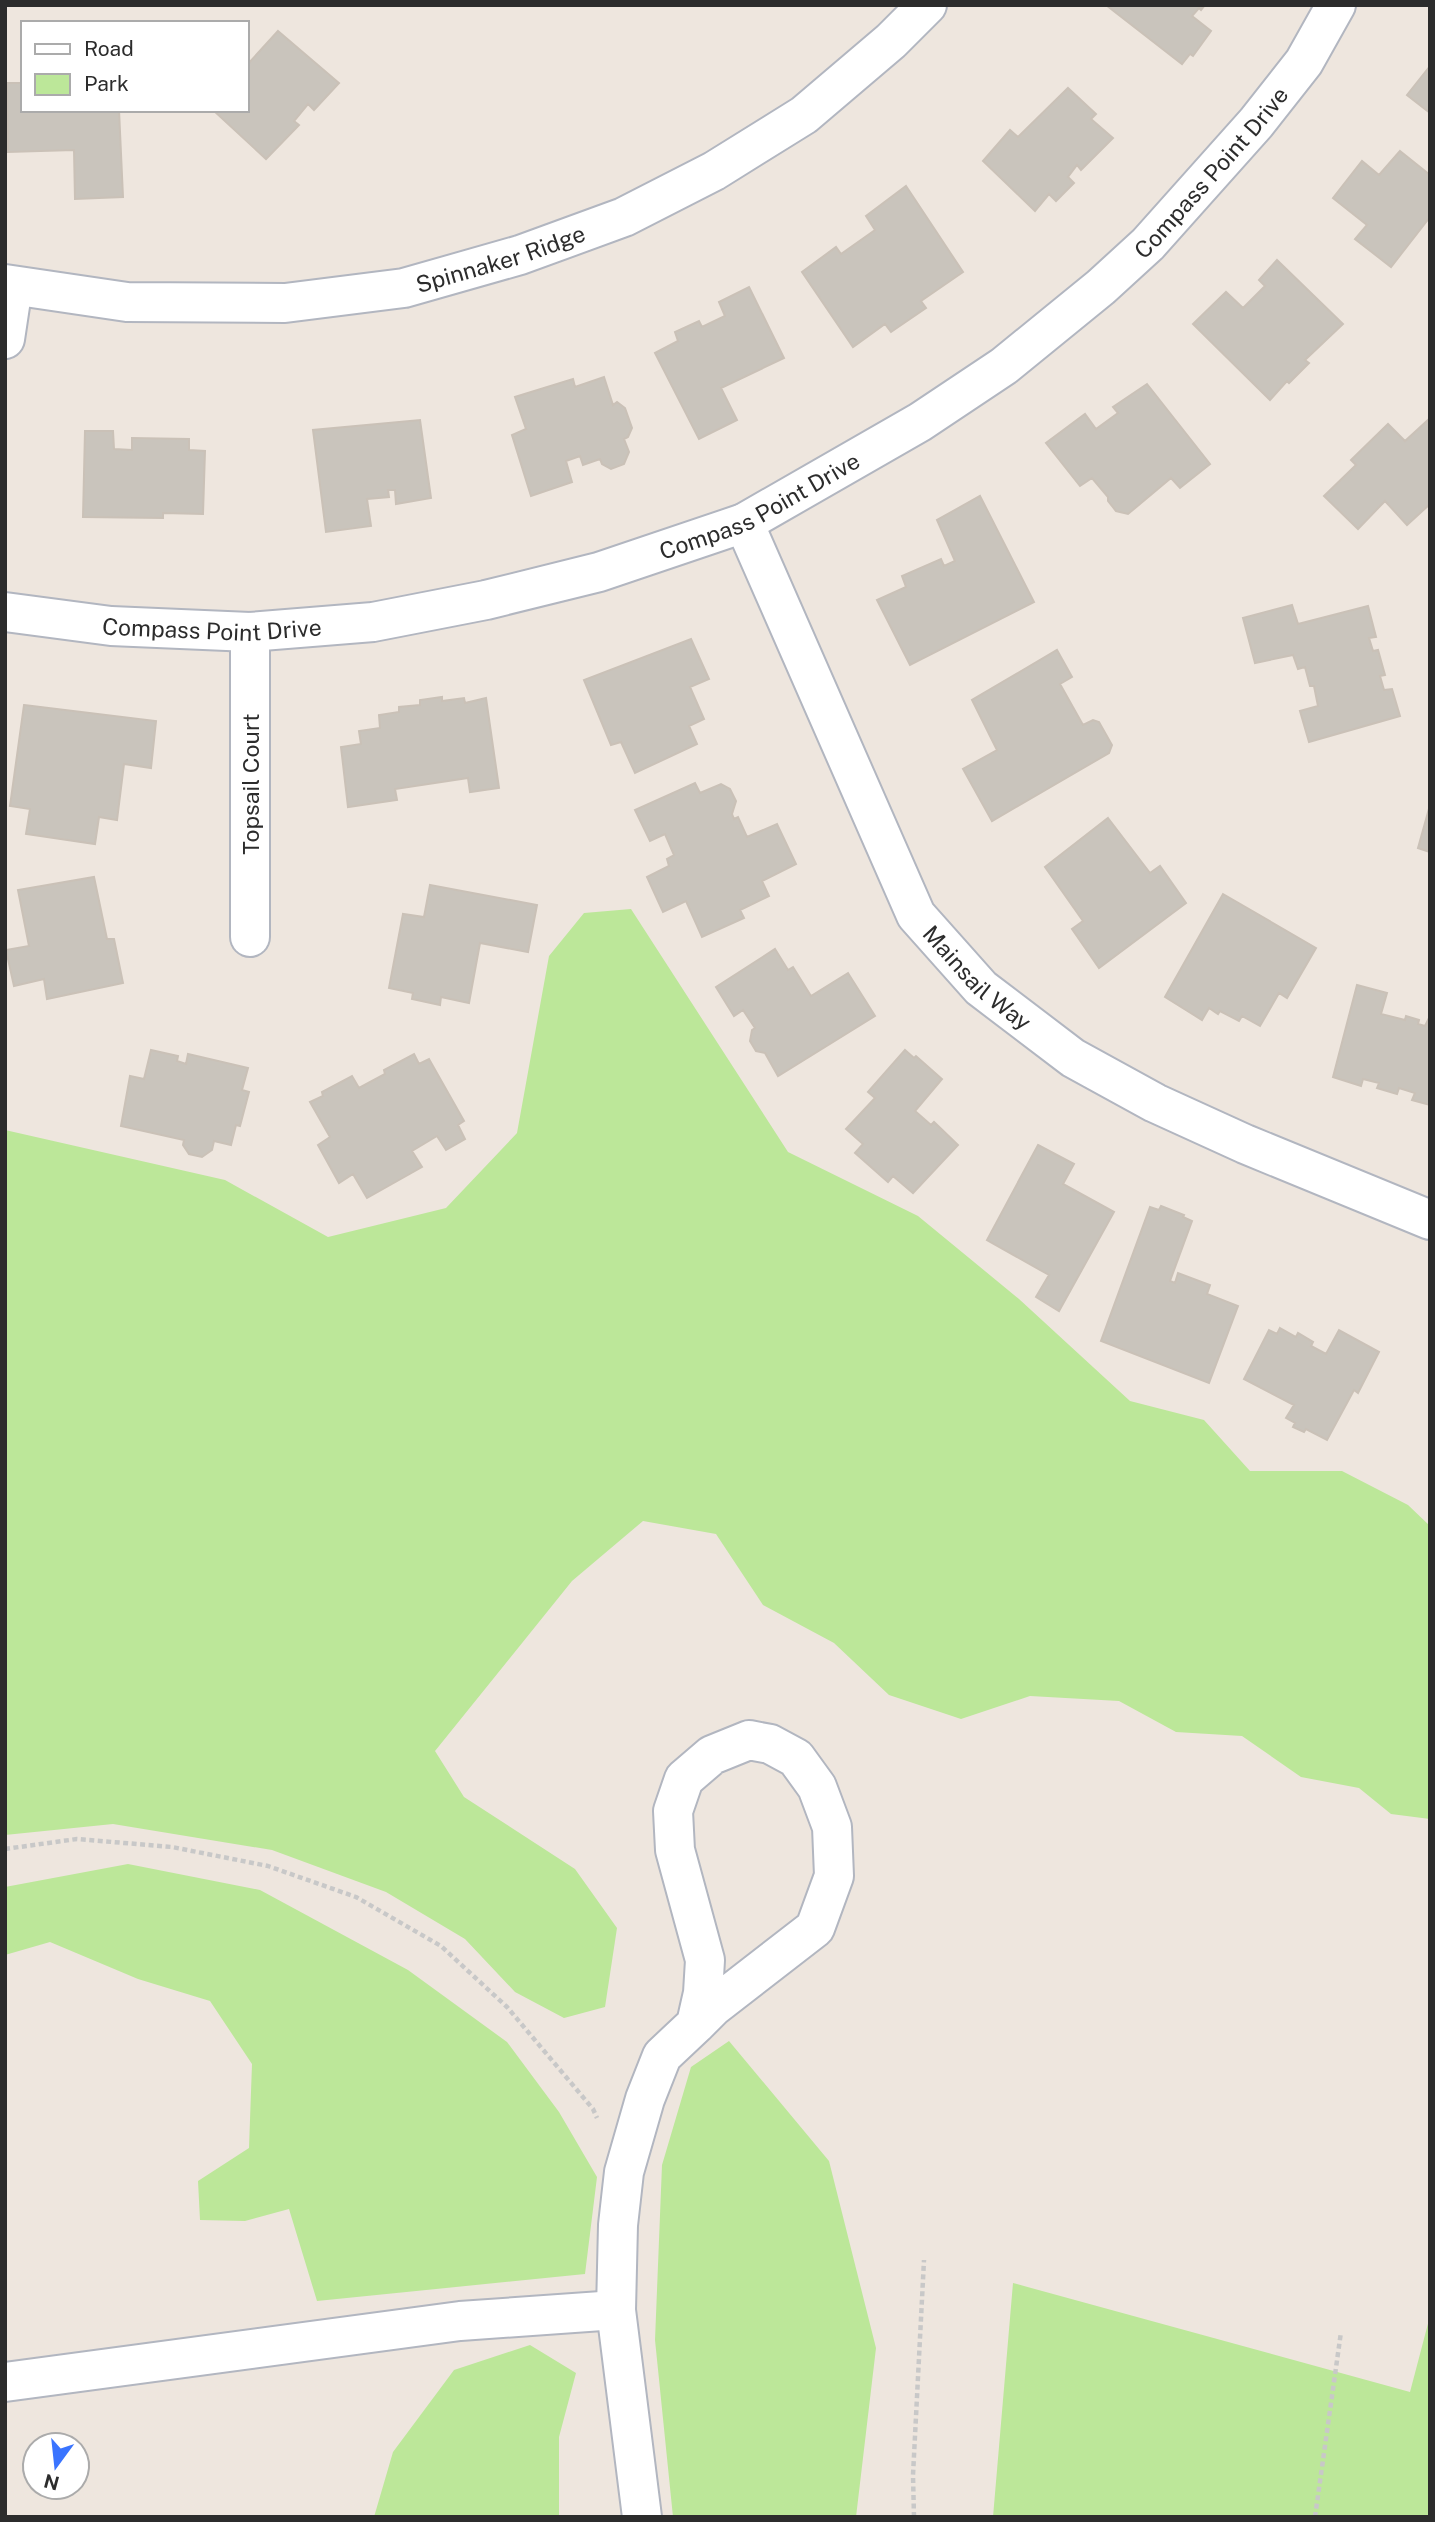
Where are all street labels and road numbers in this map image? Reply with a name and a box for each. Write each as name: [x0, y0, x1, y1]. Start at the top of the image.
street label: Compass Point Drive: [1128, 81, 1293, 264]
street label: Spinnaker Ridge: [413, 219, 589, 298]
street label: Compass Point Drive: [656, 446, 864, 564]
street label: Compass Point Drive: [101, 611, 322, 646]
street label: Topsail Court: [237, 713, 264, 855]
street label: Mainsail Way: [918, 919, 1037, 1035]

